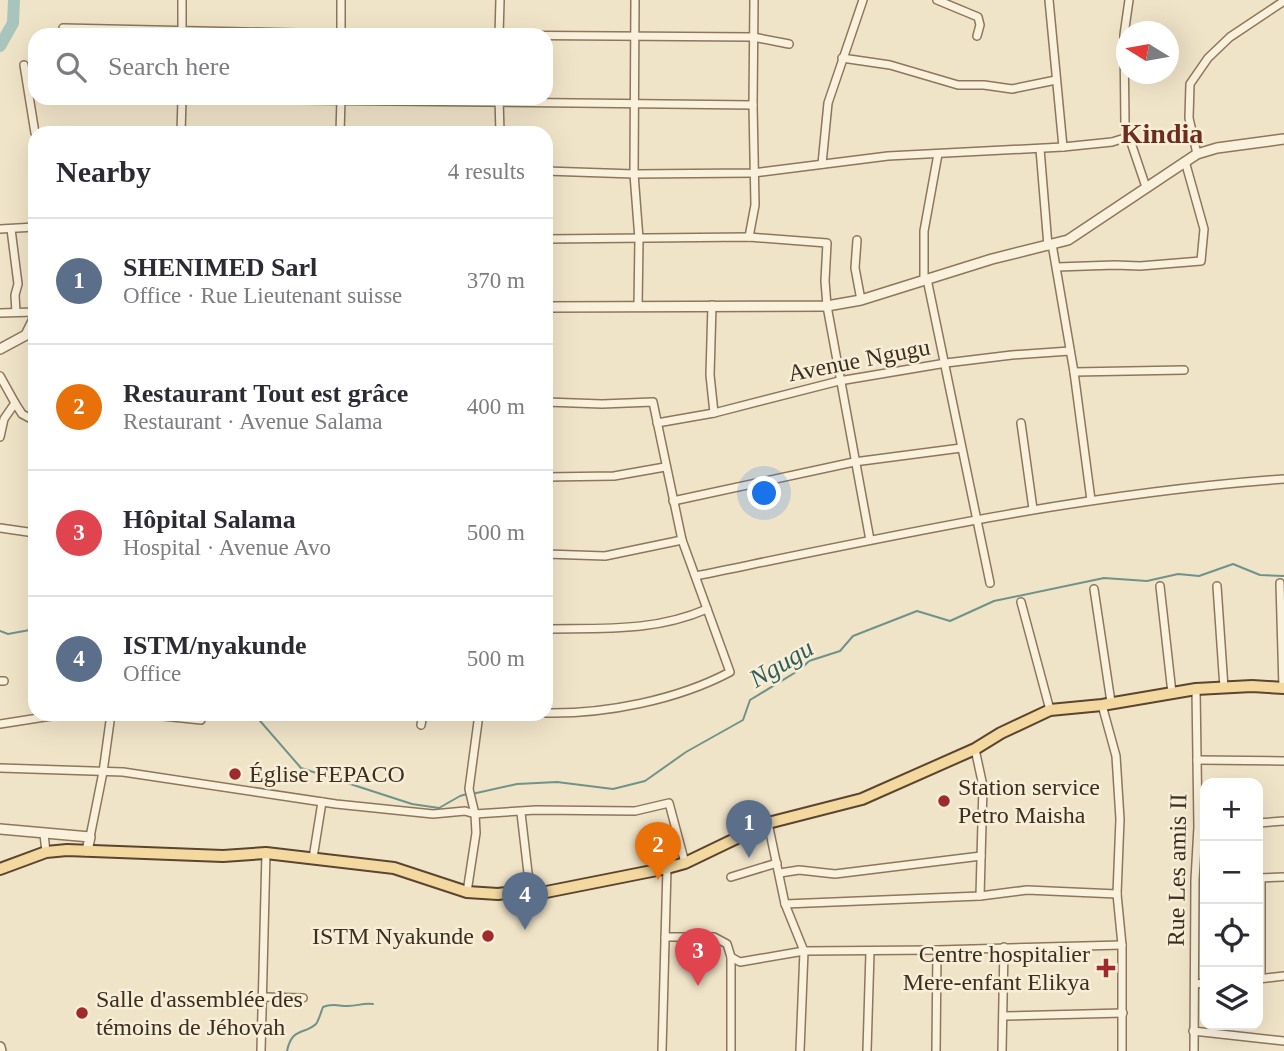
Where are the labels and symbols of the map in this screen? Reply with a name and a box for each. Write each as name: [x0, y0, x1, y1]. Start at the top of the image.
north arrow: [1116, 21, 1179, 84]
district label: Kindia: [1121, 118, 1203, 149]
street label: Avenue Ngugu: [786, 333, 932, 387]
your location: [747, 476, 781, 510]
water label: Ngugu: [743, 633, 818, 694]
place label: Église FEPACO: [249, 761, 405, 787]
marker: Église FEPACO: [227, 766, 243, 782]
place label: Station service Petro Maisha: [958, 774, 1100, 828]
marker: Station service Petro Maisha: [936, 793, 952, 809]
street label: Rue Les amis II: [1163, 793, 1191, 947]
pin: 1: [726, 800, 772, 858]
pin: 2: [635, 822, 681, 880]
pin: 4: [502, 872, 548, 930]
place label: ISTM Nyakunde: [312, 923, 474, 949]
marker: ISTM Nyakunde: [480, 928, 496, 944]
pin: 3: [675, 928, 721, 986]
place label: Centre hospitalier Mere-enfant Elikya: [903, 941, 1090, 995]
marker: Centre hospitalier Mere-enfant Elikya: [1096, 958, 1116, 978]
place label: Salle d'assemblée des témoins de Jéhovah: [96, 986, 303, 1040]
marker: Salle d'assemblée des témoins de Jéhovah: [74, 1005, 90, 1021]

